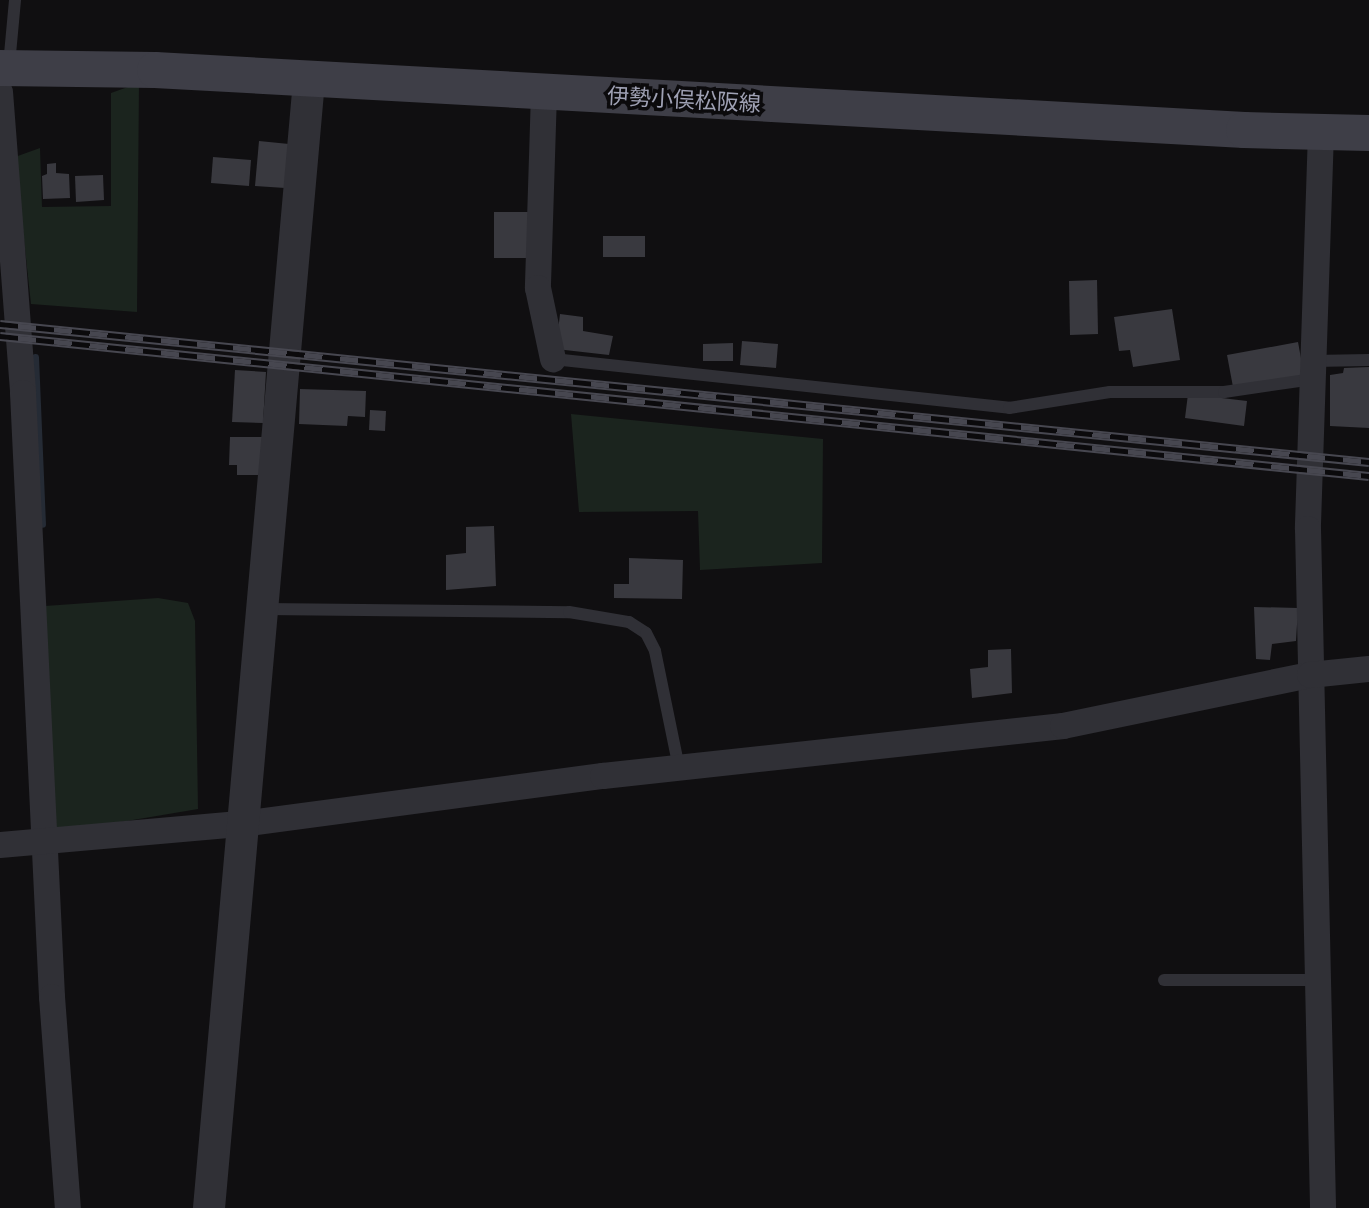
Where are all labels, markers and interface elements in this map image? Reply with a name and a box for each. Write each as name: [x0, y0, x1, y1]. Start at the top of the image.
street label: 伊勢小俣松阪線: [606, 83, 762, 117]

